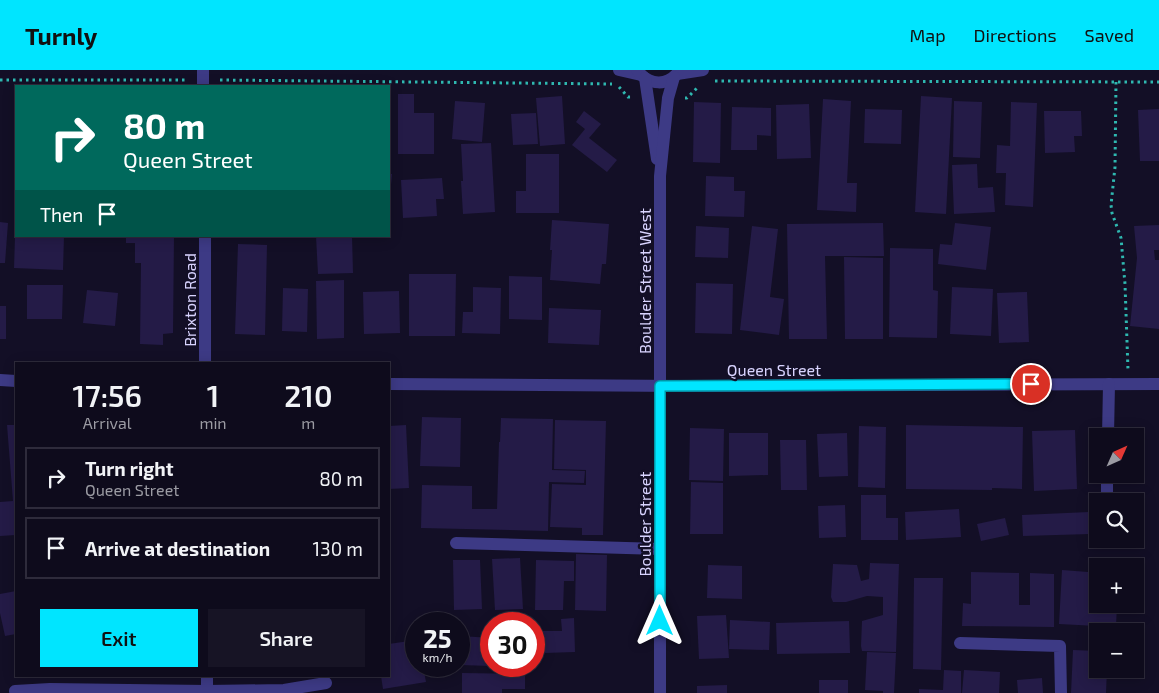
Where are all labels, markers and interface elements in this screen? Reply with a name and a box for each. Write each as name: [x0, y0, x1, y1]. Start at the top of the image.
text: Turnly: [25, 21, 97, 50]
text: Map: [909, 24, 946, 46]
text: Directions: [974, 24, 1057, 46]
text: Saved: [1085, 24, 1134, 46]
text: 80 m: [123, 104, 205, 146]
icon: right: [40, 105, 105, 170]
text: Queen Street: [123, 146, 253, 172]
icon: arrive: [93, 200, 121, 228]
text: Then: [40, 203, 83, 226]
street label: Boulder Street West: [635, 208, 654, 354]
street label: Brixton Road: [180, 253, 199, 347]
street label: Queen Street: [727, 360, 821, 380]
pin: [1010, 363, 1052, 405]
icon: arrive: [1017, 370, 1045, 398]
text: 17:56: [72, 377, 142, 413]
text: 1: [207, 377, 219, 413]
text: 210: [284, 377, 332, 413]
text: Arrival: [83, 413, 132, 432]
text: min: [199, 413, 227, 432]
text: m: [301, 413, 315, 432]
north arrow: [1089, 428, 1144, 482]
map controls: [1089, 428, 1144, 678]
text: Turn right: [85, 457, 173, 480]
icon: right: [42, 464, 70, 492]
text: 80 m: [319, 467, 363, 490]
street label: Boulder Street: [635, 472, 654, 576]
text: Queen Street: [85, 480, 179, 499]
button: search: [1089, 493, 1144, 548]
icon: arrive: [42, 534, 70, 562]
text: Arrive at destination: [85, 537, 270, 560]
text: 130 m: [313, 537, 363, 560]
button: +: [1089, 558, 1144, 613]
position arrow: [633, 594, 685, 646]
button: Exit: [40, 609, 198, 667]
button: Share: [208, 609, 365, 667]
speed limit sign: 30: [480, 612, 545, 677]
text: 25: [423, 623, 452, 653]
button: −: [1089, 623, 1144, 678]
text: km/h: [423, 650, 452, 664]

